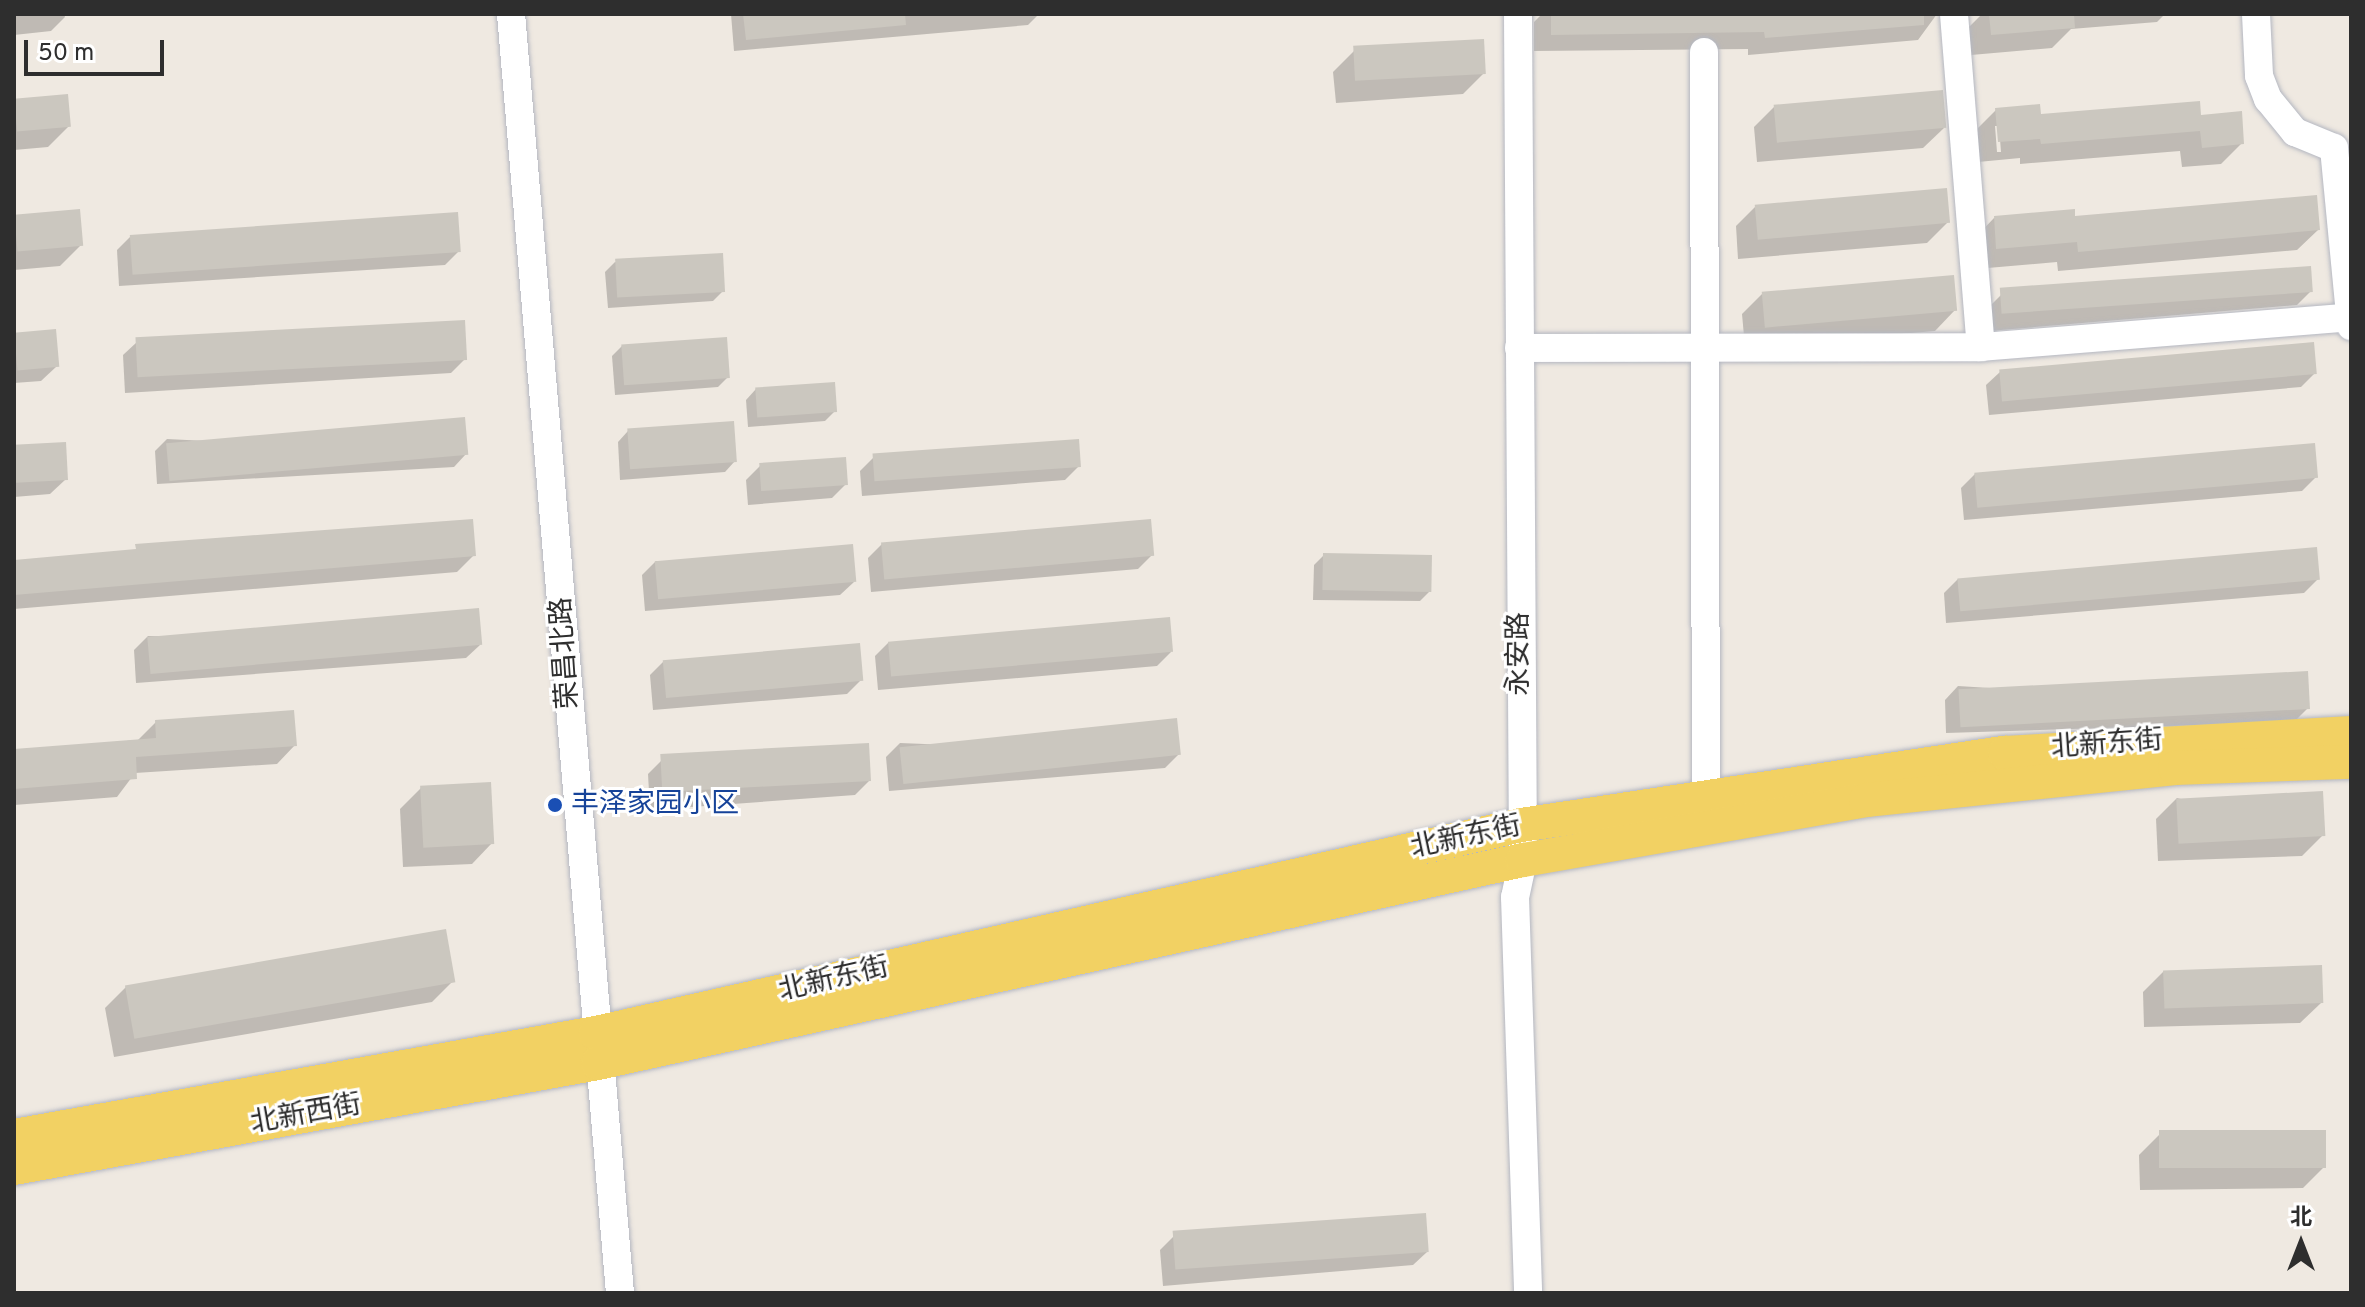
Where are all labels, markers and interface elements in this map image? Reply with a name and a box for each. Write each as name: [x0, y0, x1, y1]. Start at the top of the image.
scale bar: [28, 24, 168, 74]
text: 50 m: [38, 39, 94, 69]
street label: 荣昌北路: [545, 596, 587, 710]
street label: 永安路: [1503, 612, 1537, 696]
street label: 北新东街: [2050, 724, 2164, 766]
place label: 丰泽家园小区: [571, 788, 739, 822]
marker: 丰泽家园小区: [546, 796, 564, 814]
street label: 北新东街: [1408, 810, 1524, 866]
street label: 北新东街: [776, 951, 892, 1009]
street label: 北新西街: [248, 1089, 364, 1141]
north arrow: [2261, 1203, 2341, 1283]
text: 北: [2290, 1205, 2312, 1232]

